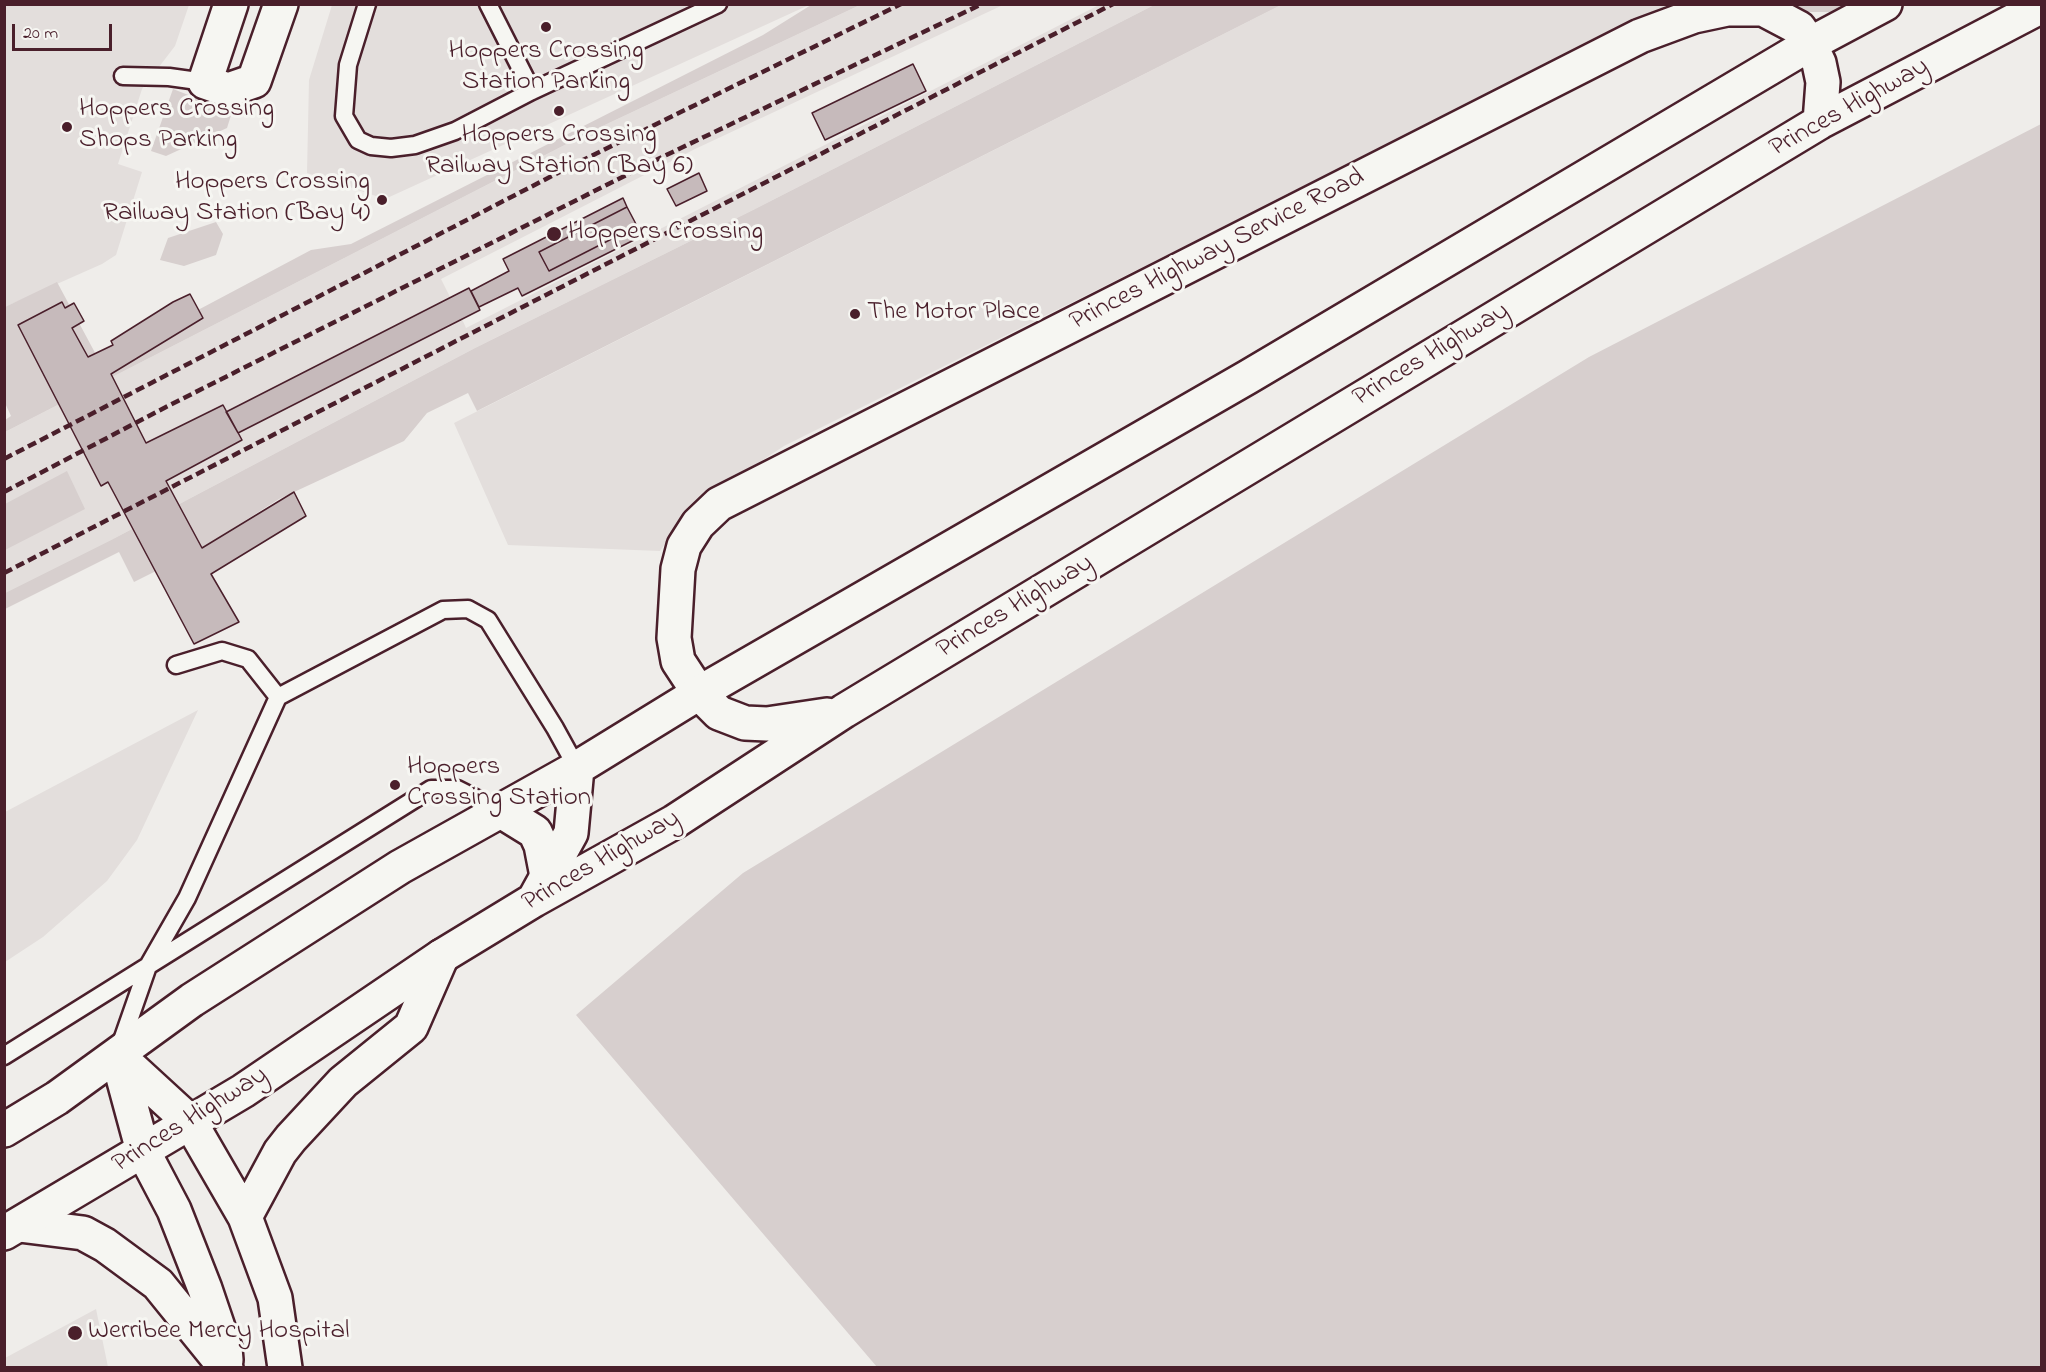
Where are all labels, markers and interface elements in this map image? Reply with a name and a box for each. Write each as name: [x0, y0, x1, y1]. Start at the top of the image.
scale bar: [15, 12, 116, 50]
marker: Hoppers Crossing Station Parking: [539, 20, 553, 34]
text: 20 m: [23, 21, 58, 47]
place label: Hoppers Crossing Station Parking: [448, 37, 644, 100]
street label: Princes Highway: [1765, 52, 1935, 166]
place label: Hoppers Crossing Shops Parking: [79, 95, 274, 158]
marker: Hoppers Crossing Railway Station (Bay 6): [552, 104, 566, 118]
marker: Hoppers Crossing Shops Parking: [60, 120, 74, 134]
place label: Hoppers Crossing Railway Station (Bay 6): [425, 121, 693, 184]
street label: Princes Highway Service Road: [1065, 163, 1371, 339]
place label: Hoppers Crossing Railway Station (Bay 4): [103, 168, 370, 231]
marker: Hoppers Crossing Railway Station (Bay 4): [375, 193, 389, 207]
place label: Hoppers Crossing: [568, 218, 763, 250]
marker: Hoppers Crossing: [545, 225, 563, 243]
street label: Princes Highway: [1348, 297, 1516, 415]
place label: The Motor Place: [867, 298, 1040, 330]
marker: The Motor Place: [848, 307, 862, 321]
street label: Princes Highway: [932, 549, 1100, 667]
place label: Hoppers Crossing Station: [407, 753, 591, 816]
marker: Hoppers Crossing Station: [388, 778, 402, 792]
street label: Princes Highway: [517, 804, 687, 920]
street label: Princes Highway: [107, 1060, 275, 1182]
place label: Werribee Mercy Hospital: [88, 1317, 350, 1349]
marker: Werribee Mercy Hospital: [66, 1324, 84, 1342]

